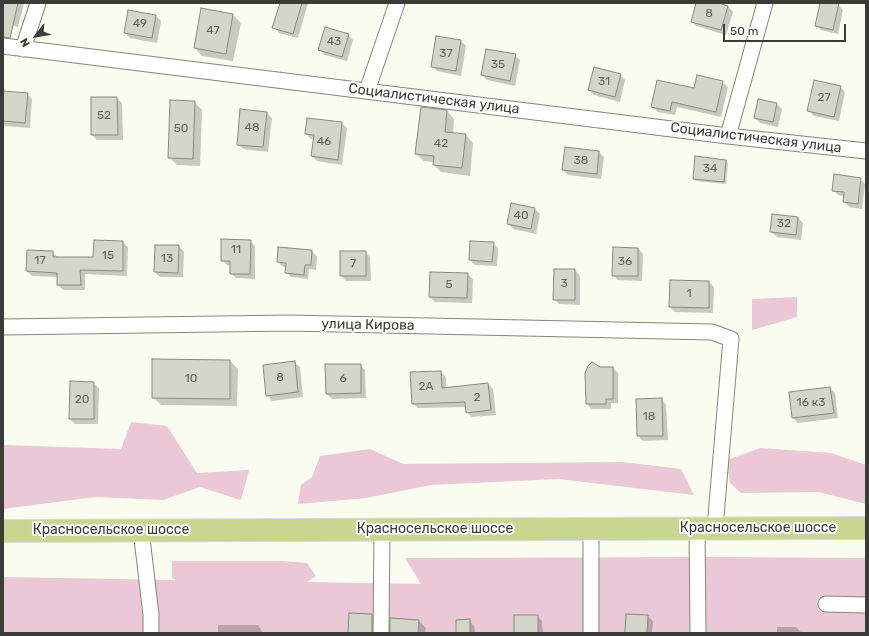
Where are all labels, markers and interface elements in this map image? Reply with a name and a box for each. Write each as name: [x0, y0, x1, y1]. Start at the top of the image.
house number: 8: [705, 7, 713, 21]
north arrow: [16, 16, 56, 56]
scale bar: [725, 16, 848, 42]
house number: 49: [133, 17, 147, 31]
house number: 47: [206, 24, 220, 38]
text: 50 m: [730, 24, 758, 38]
house number: 43: [327, 35, 341, 49]
text: N: [18, 36, 33, 49]
house number: 37: [439, 47, 453, 61]
house number: 35: [491, 58, 505, 72]
house number: 31: [598, 75, 610, 89]
street label: Социалистическая улица: [348, 80, 520, 118]
house number: 27: [817, 91, 831, 105]
house number: 52: [97, 109, 111, 123]
street label: Социалистическая улица: [670, 119, 842, 157]
house number: 48: [244, 121, 260, 135]
house number: 50: [174, 122, 188, 136]
house number: 46: [317, 135, 331, 149]
house number: 42: [434, 137, 448, 151]
house number: 38: [574, 154, 588, 168]
house number: 34: [703, 162, 717, 176]
house number: 40: [513, 209, 529, 223]
house number: 32: [777, 217, 791, 231]
house number: 11: [231, 243, 241, 257]
house number: 15: [102, 249, 114, 263]
house number: 13: [161, 252, 173, 266]
house number: 17: [34, 254, 46, 268]
house number: 36: [618, 255, 632, 269]
house number: 7: [350, 257, 356, 271]
house number: 3: [560, 277, 568, 291]
house number: 5: [445, 278, 453, 292]
house number: 1: [686, 287, 692, 301]
street label: улица Кирова: [321, 316, 415, 334]
house number: 8: [276, 371, 284, 385]
house number: 10: [185, 372, 197, 386]
house number: 6: [339, 372, 347, 386]
house number: 2А: [418, 380, 434, 394]
house number: 2: [473, 391, 481, 405]
house number: 20: [75, 393, 89, 407]
house number: 16 к3: [797, 396, 825, 410]
house number: 18: [643, 410, 655, 424]
street label: Красносельское шоссе: [680, 520, 836, 536]
street label: Красносельское шоссе: [357, 521, 513, 537]
street label: Красносельское шоссе: [33, 522, 189, 538]

